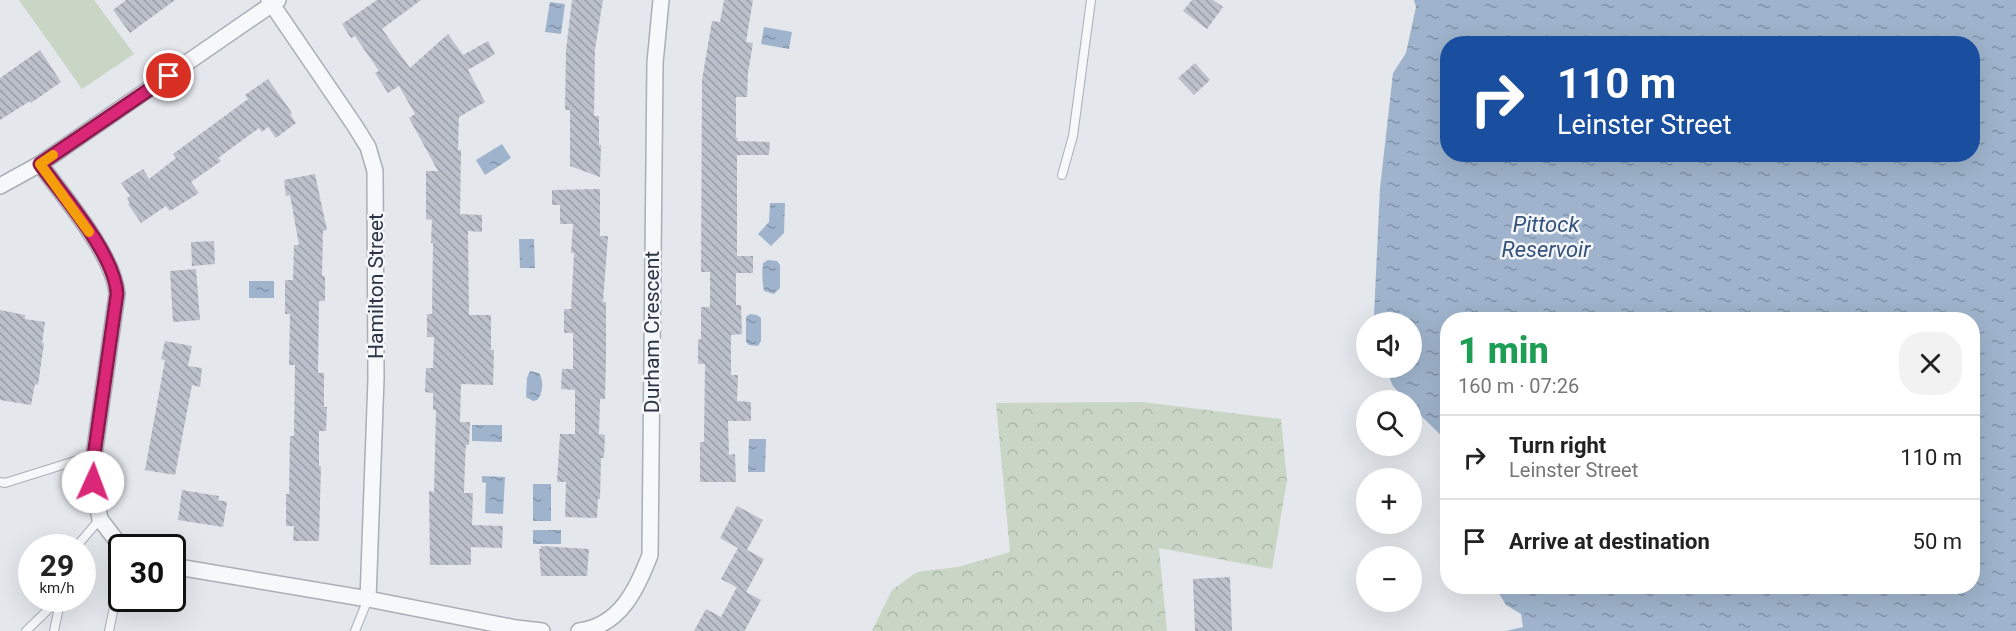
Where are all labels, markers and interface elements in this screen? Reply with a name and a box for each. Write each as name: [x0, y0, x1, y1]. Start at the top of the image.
pin: [143, 50, 194, 101]
icon: arrive: [152, 59, 185, 92]
text: 110 m: [1557, 59, 1676, 108]
icon: right: [1458, 60, 1536, 138]
text: Leinster Street: [1557, 109, 1732, 141]
water label: Pittock Reservoir: [1502, 212, 1591, 262]
street label: Hamilton Street: [364, 213, 388, 359]
street label: Durham Crescent: [640, 251, 664, 413]
map controls: [1356, 312, 1422, 612]
button: sound: [1356, 312, 1422, 378]
text: 1 min: [1458, 330, 1549, 372]
button: close: [1899, 332, 1962, 395]
text: 160 m · 07:26: [1458, 374, 1579, 398]
button: search: [1356, 390, 1422, 456]
text: Turn right: [1509, 433, 1606, 458]
icon: right: [1458, 441, 1491, 474]
text: 110 m: [1900, 445, 1962, 470]
position arrow: [61, 450, 125, 514]
text: Leinster Street: [1509, 458, 1638, 482]
button: +: [1356, 468, 1422, 534]
icon: arrive: [1458, 525, 1491, 558]
text: Arrive at destination: [1509, 529, 1710, 554]
text: 50 m: [1913, 529, 1962, 554]
speed limit sign: 30: [108, 534, 186, 612]
button: −: [1356, 546, 1422, 612]
text: 29: [40, 548, 74, 583]
text: km/h: [39, 579, 75, 597]

